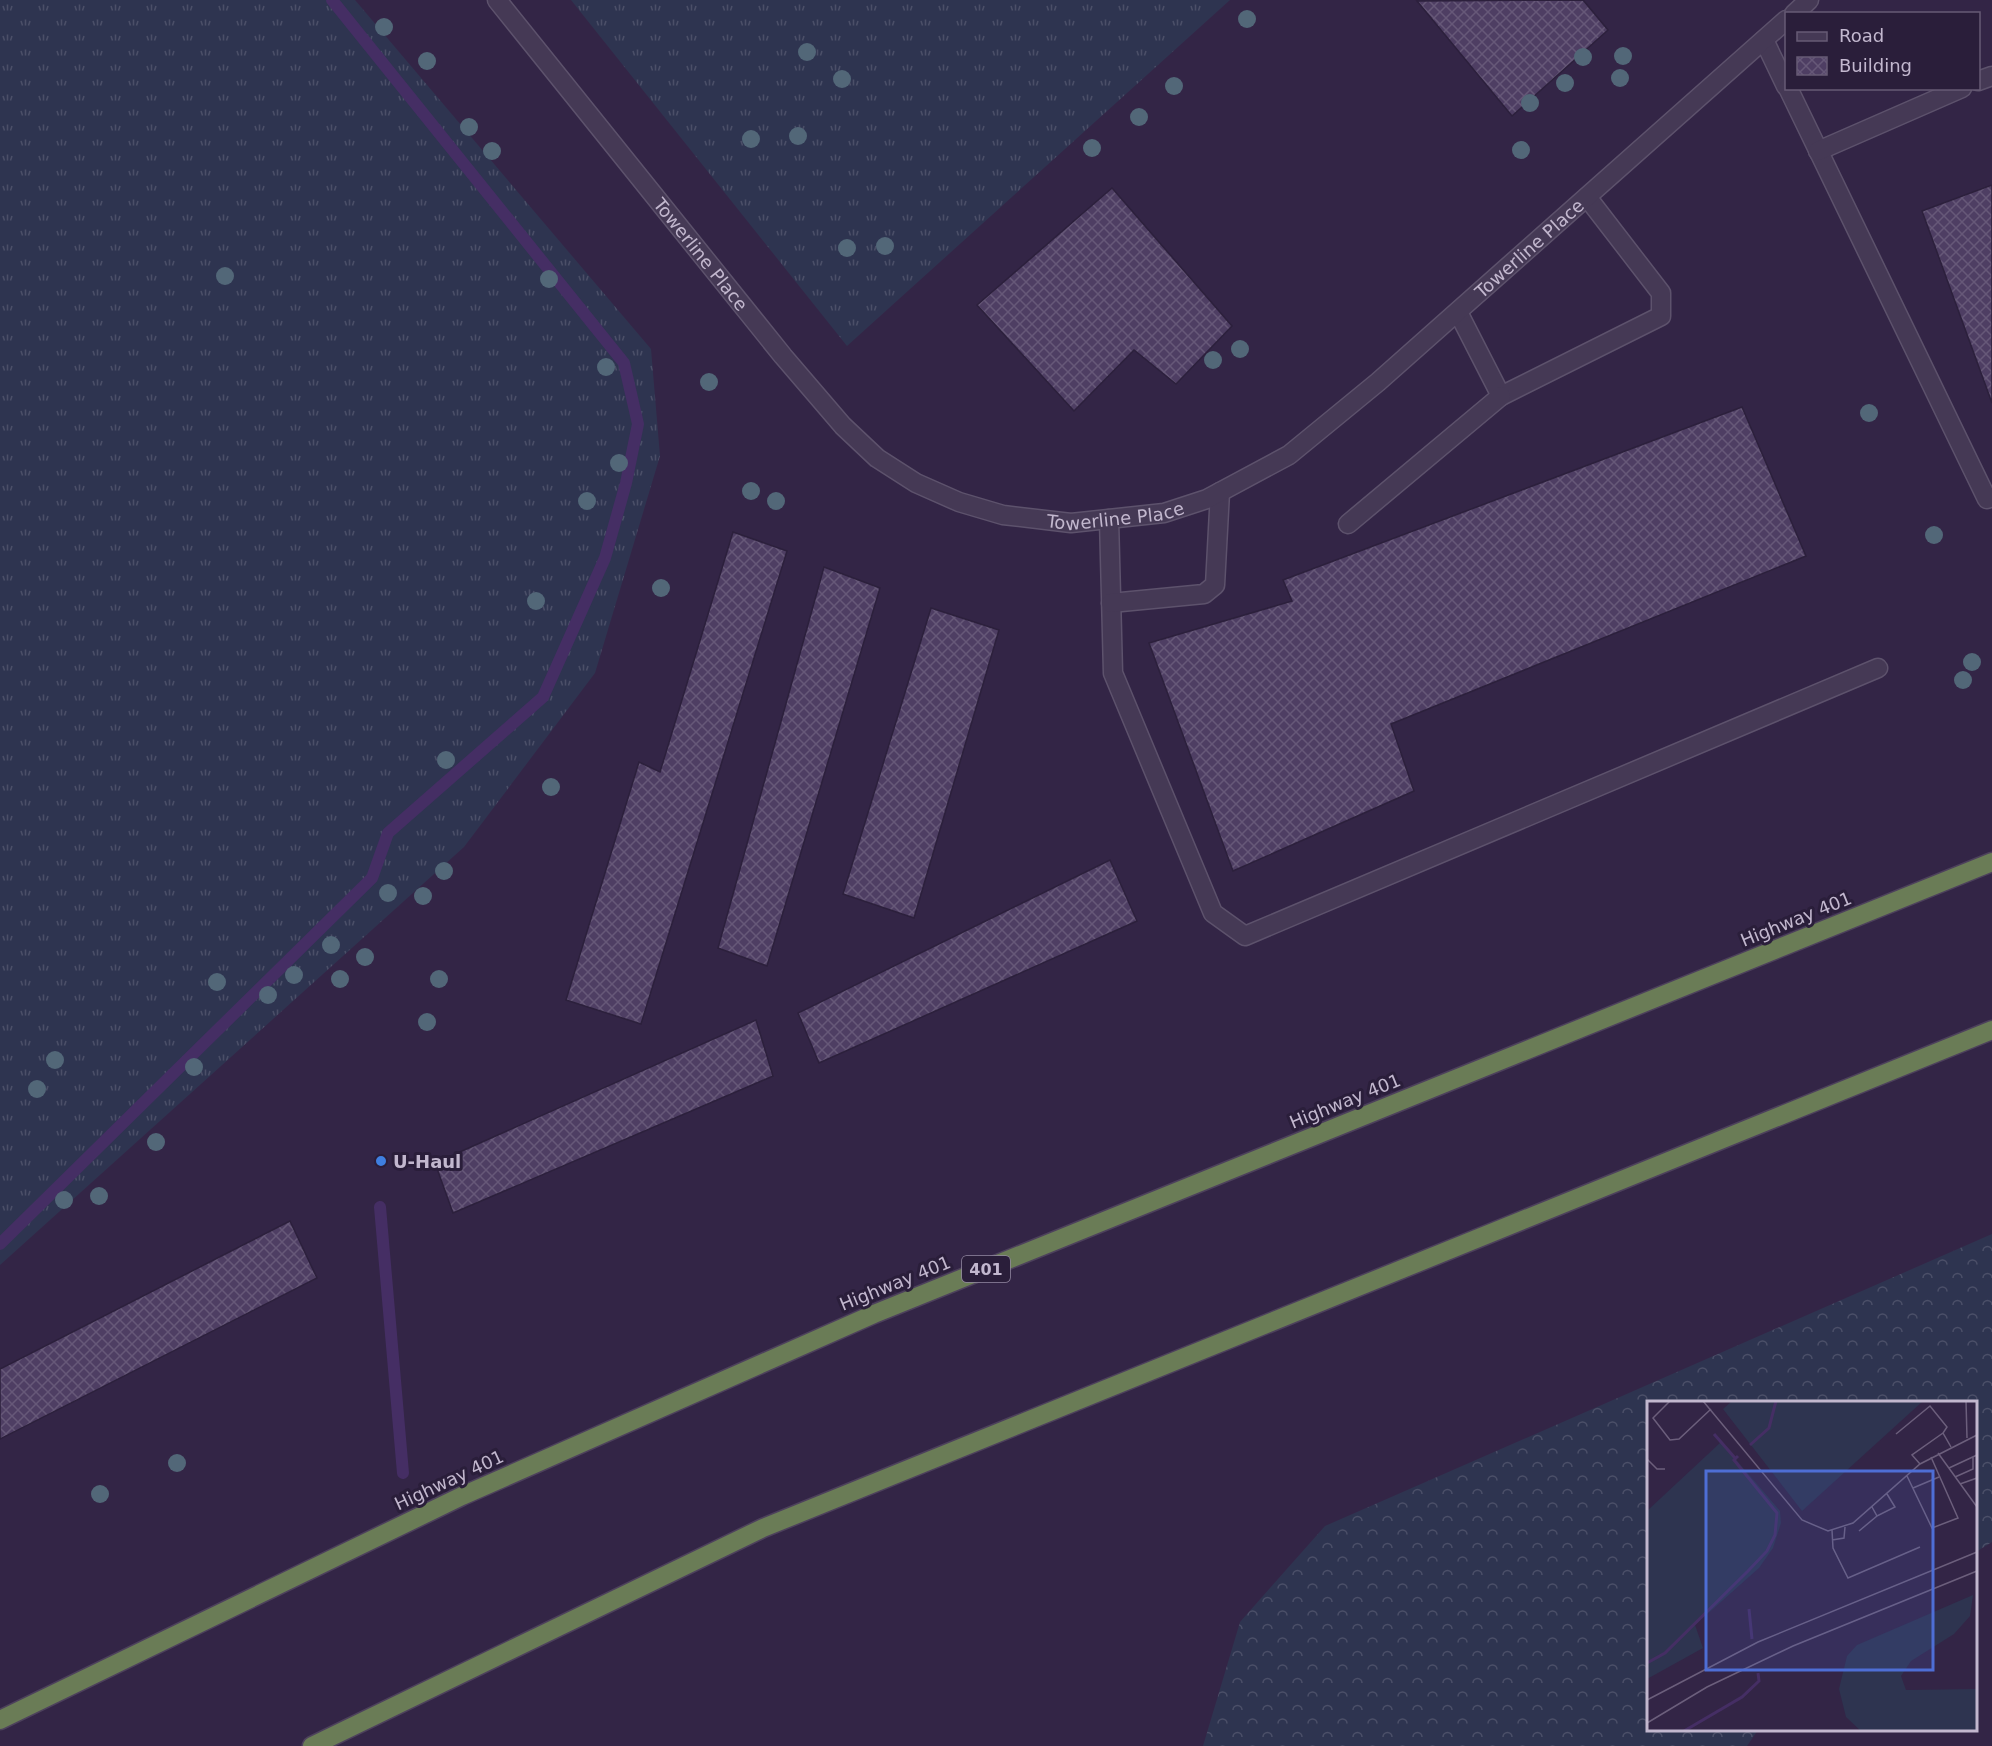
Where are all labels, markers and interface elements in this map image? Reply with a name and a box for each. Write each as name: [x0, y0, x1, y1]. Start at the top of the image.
legend: [1785, 12, 1980, 90]
text: Road: [1839, 25, 1884, 46]
text: Building: [1839, 55, 1912, 76]
street label: Towerline Place: [649, 193, 753, 315]
street label: Towerline Place: [1470, 194, 1588, 302]
street label: Towerline Place: [1045, 497, 1187, 534]
street label: Highway 401: [1737, 887, 1855, 951]
street label: Highway 401: [1286, 1069, 1404, 1133]
place label: U-Haul: [393, 1151, 461, 1172]
marker: U-Haul: [374, 1154, 388, 1168]
street label: Highway 401: [836, 1251, 954, 1315]
road number: 401: [962, 1256, 1010, 1282]
inset map: [1647, 1401, 1977, 1731]
street label: Highway 401: [391, 1446, 507, 1514]

